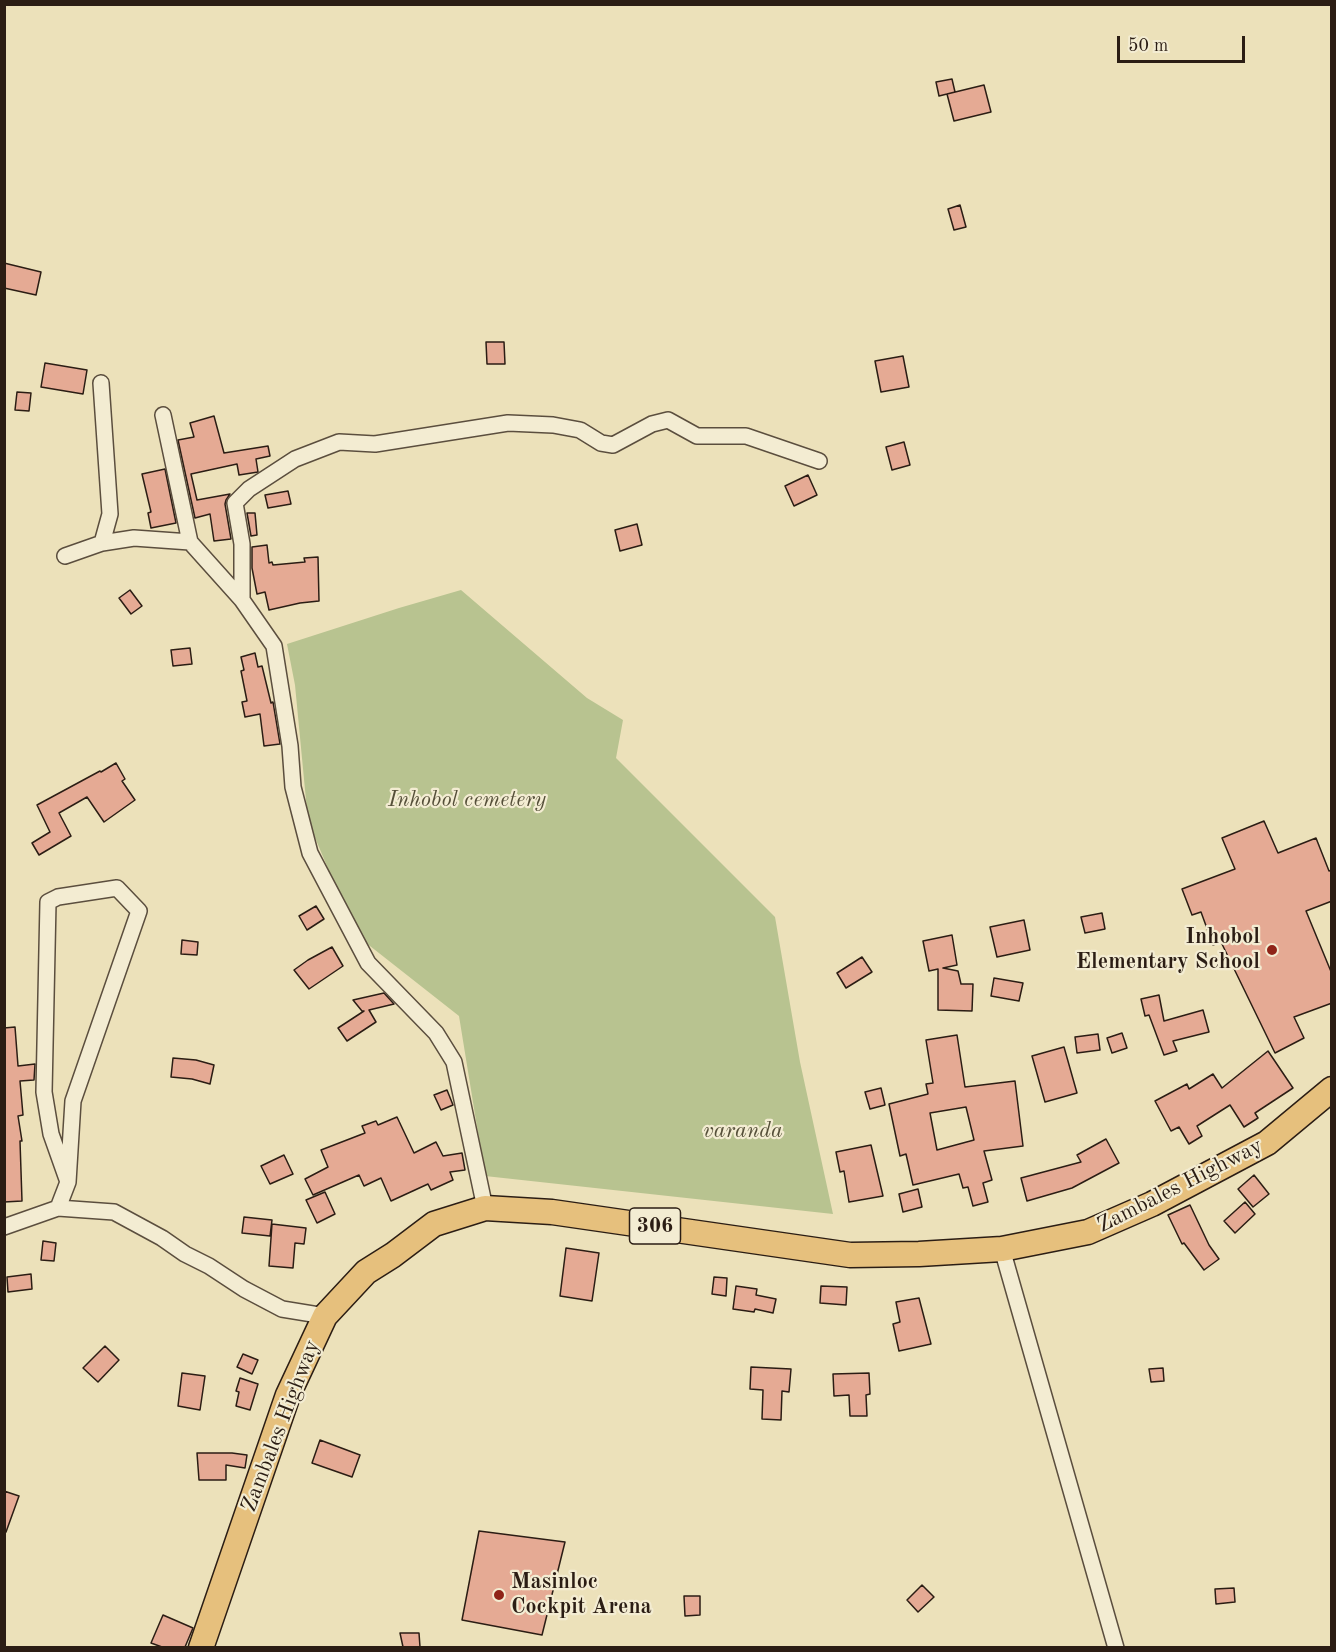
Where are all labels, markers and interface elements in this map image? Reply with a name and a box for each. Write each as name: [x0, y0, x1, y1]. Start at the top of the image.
scale bar: [1120, 24, 1248, 62]
text: 50 m: [1128, 37, 1168, 55]
park label: Inhobol cemetery: [388, 787, 546, 813]
place label: Inhobol Elementary School: [1076, 924, 1260, 975]
marker: Inhobol Elementary School: [1265, 943, 1279, 957]
park label: varanda: [703, 1118, 783, 1144]
street label: Zambales Highway: [1093, 1133, 1267, 1239]
road number: 306: [630, 1208, 680, 1244]
street label: Zambales Highway: [236, 1336, 326, 1516]
place label: Masinloc Cockpit Arena: [511, 1569, 652, 1621]
marker: Masinloc Cockpit Arena: [492, 1588, 506, 1602]

